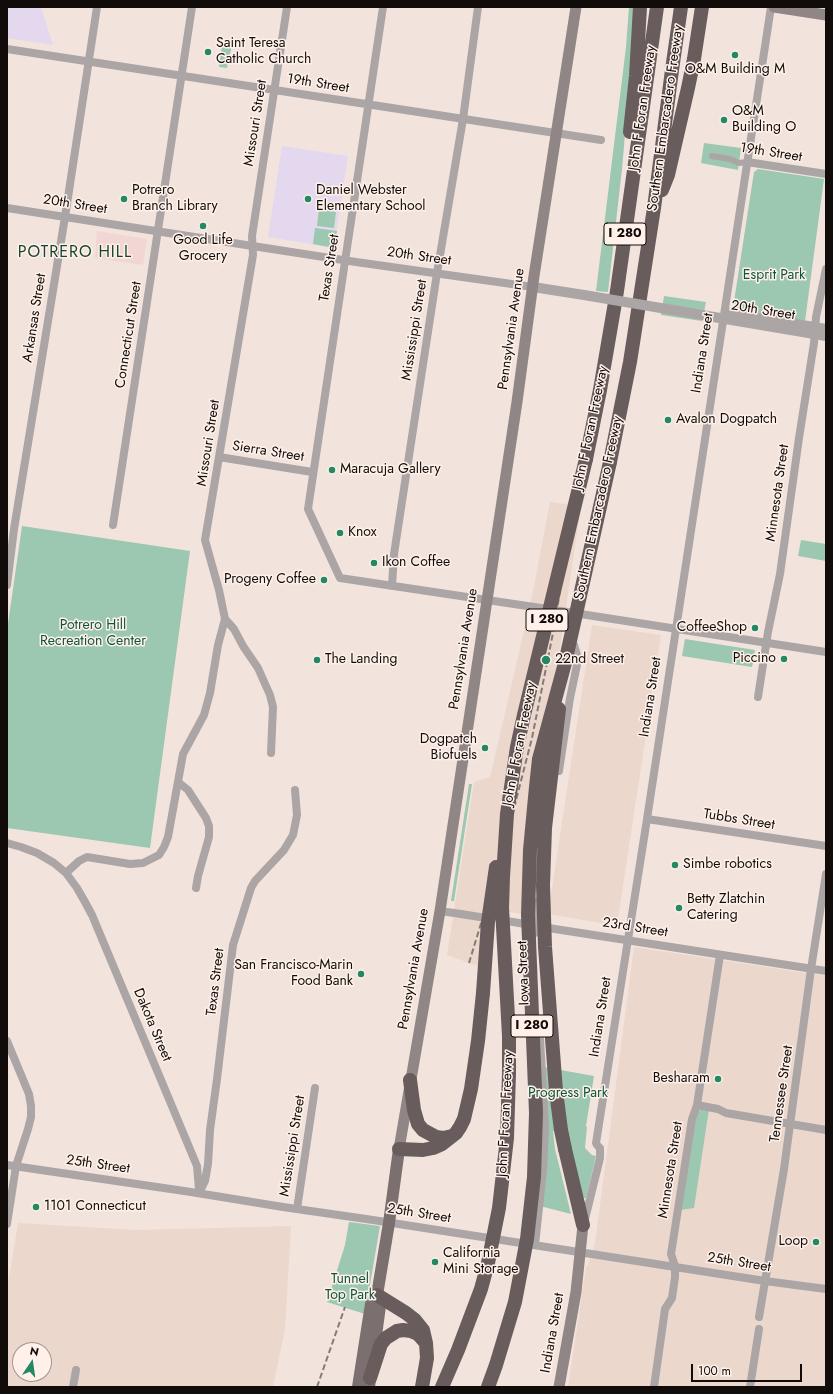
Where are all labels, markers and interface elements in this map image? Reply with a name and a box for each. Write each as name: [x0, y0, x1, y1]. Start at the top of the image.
street label: Southern Embarcadero Freeway: [645, 24, 687, 212]
place label: Saint Teresa Catholic Church: [216, 36, 311, 68]
street label: John F Foran Freeway: [626, 44, 660, 172]
marker: Saint Teresa Catholic Church: [203, 47, 213, 57]
marker: O&M Building M: [730, 50, 740, 60]
place label: O&M Building M: [685, 62, 785, 78]
street label: 19th Street: [286, 71, 350, 97]
street label: Missouri Street: [241, 79, 271, 167]
place label: O&M Building O: [732, 104, 796, 136]
marker: O&M Building O: [719, 115, 729, 125]
street label: 19th Street: [739, 140, 803, 166]
place label: Potrero Branch Library: [132, 183, 218, 216]
place label: Daniel Webster Elementary School: [316, 183, 426, 216]
street label: 20th Street: [42, 192, 108, 218]
marker: Potrero Branch Library: [119, 194, 129, 204]
marker: Daniel Webster Elementary School: [303, 194, 313, 204]
marker: Good Life Grocery: [198, 221, 208, 231]
road number: I 280: [604, 223, 646, 245]
place label: Good Life Grocery: [173, 233, 233, 266]
street label: Texas Street: [316, 233, 344, 303]
district label: POTRERO HILL: [18, 243, 132, 263]
street label: 20th Street: [386, 244, 452, 270]
street label: Pennsylvania Avenue: [495, 267, 529, 391]
park label: Esprit Park: [743, 268, 805, 284]
street label: Arkansas Street: [20, 272, 50, 364]
street label: Mississippi Street: [399, 278, 431, 382]
street label: Connecticut Street: [112, 280, 146, 390]
street label: 20th Street: [730, 298, 796, 324]
street label: Indiana Street: [688, 312, 718, 394]
street label: John F Foran Freeway: [570, 364, 612, 492]
street label: Missouri Street: [194, 399, 224, 487]
place label: Avalon Dogpatch: [676, 412, 777, 428]
street label: Southern Embarcadero Freeway: [571, 414, 627, 602]
marker: Avalon Dogpatch: [663, 415, 673, 425]
street label: Sierra Street: [231, 438, 305, 466]
street label: Minnesota Street: [763, 443, 793, 543]
place label: Maracuja Gallery: [340, 462, 441, 478]
marker: Maracuja Gallery: [327, 465, 337, 475]
place label: Knox: [348, 525, 377, 541]
marker: Knox: [335, 528, 345, 538]
place label: Ikon Coffee: [382, 555, 450, 571]
marker: Ikon Coffee: [369, 558, 379, 568]
place label: Progeny Coffee: [224, 572, 316, 588]
marker: Progeny Coffee: [319, 575, 329, 585]
street label: Pennsylvania Avenue: [446, 587, 482, 711]
road number: I 280: [526, 609, 568, 631]
park label: Potrero Hill Recreation Center: [40, 618, 146, 650]
place label: CoffeeShop: [677, 620, 747, 636]
marker: CoffeeShop: [750, 623, 760, 633]
place label: Piccino: [733, 651, 776, 667]
place label: The Landing: [325, 652, 398, 668]
place label: 22nd Street: [555, 652, 624, 668]
marker: 22nd Street: [540, 654, 552, 666]
marker: Piccino: [779, 654, 789, 664]
marker: The Landing: [312, 655, 322, 665]
street label: Indiana Street: [636, 656, 666, 738]
street label: John F Foran Freeway: [500, 680, 540, 808]
place label: Dogpatch Biofuels: [420, 732, 477, 764]
marker: Dogpatch Biofuels: [480, 743, 490, 753]
street label: Tubbs Street: [702, 806, 776, 834]
place label: Simbe robotics: [683, 857, 772, 873]
marker: Simbe robotics: [670, 860, 680, 870]
place label: Betty Zlatchin Catering: [687, 892, 765, 924]
marker: Betty Zlatchin Catering: [674, 903, 684, 913]
street label: Pennsylvania Avenue: [395, 907, 433, 1031]
street label: 23rd Street: [601, 915, 669, 941]
street label: Iowa Street: [514, 940, 534, 1006]
street label: Texas Street: [204, 947, 228, 1017]
place label: San Francisco-Marin Food Bank: [234, 958, 353, 990]
marker: San Francisco-Marin Food Bank: [356, 969, 366, 979]
street label: Indiana Street: [586, 976, 616, 1058]
street label: Dakota Street: [129, 986, 175, 1064]
road number: I 280: [511, 1015, 553, 1037]
street label: Tennessee Street: [767, 1045, 797, 1143]
street label: John F Foran Freeway: [494, 1051, 518, 1177]
place label: Besharam: [653, 1071, 710, 1087]
marker: Besharam: [713, 1074, 723, 1084]
park label: Progress Park: [528, 1086, 608, 1102]
street label: Mississippi Street: [277, 1094, 309, 1198]
street label: Minnesota Street: [655, 1120, 687, 1220]
street label: 25th Street: [65, 1152, 131, 1178]
place label: 1101 Connecticut: [44, 1199, 146, 1215]
street label: 25th Street: [386, 1201, 452, 1227]
marker: 1101 Connecticut: [31, 1202, 41, 1212]
place label: Loop: [778, 1234, 808, 1250]
marker: Loop: [811, 1237, 821, 1247]
place label: California Mini Storage: [443, 1246, 519, 1278]
street label: 25th Street: [706, 1250, 772, 1276]
marker: California Mini Storage: [430, 1257, 440, 1267]
park label: Tunnel Top Park: [325, 1272, 375, 1304]
street label: Indiana Street: [538, 1292, 568, 1374]
north arrow: [12, 1342, 52, 1382]
text: N: [28, 1343, 41, 1360]
scale bar: [693, 1356, 804, 1382]
text: 100 m: [698, 1362, 731, 1380]

